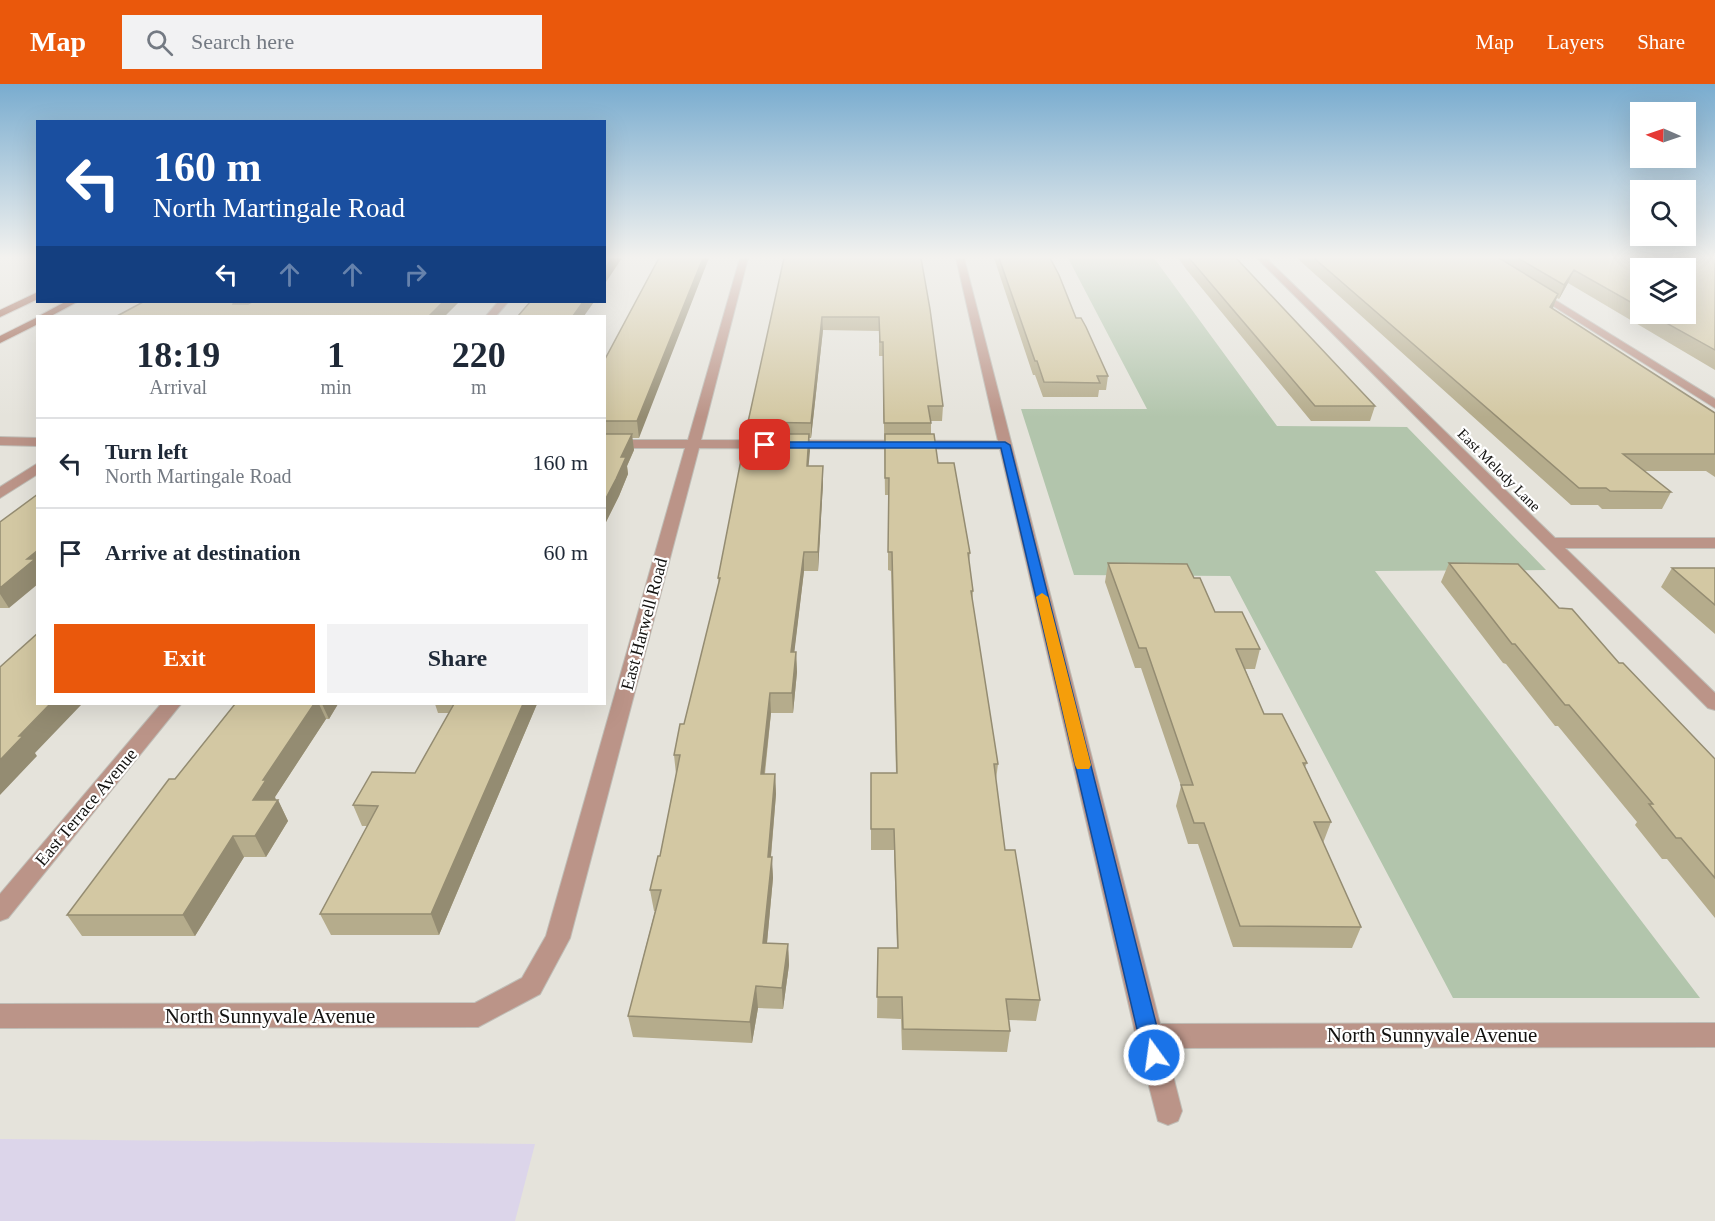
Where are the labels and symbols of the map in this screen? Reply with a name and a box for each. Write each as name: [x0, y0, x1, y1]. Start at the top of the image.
north arrow: [1630, 102, 1696, 168]
pin: [739, 419, 790, 470]
street label: East Melody Lane: [1454, 425, 1544, 515]
street label: East Harwell Road: [617, 556, 671, 692]
street label: East Terrace Avenue: [31, 744, 141, 870]
street label: North Sunnyvale Avenue: [165, 1004, 375, 1028]
position arrow: [1122, 1023, 1186, 1087]
street label: North Sunnyvale Avenue: [1327, 1023, 1537, 1047]

